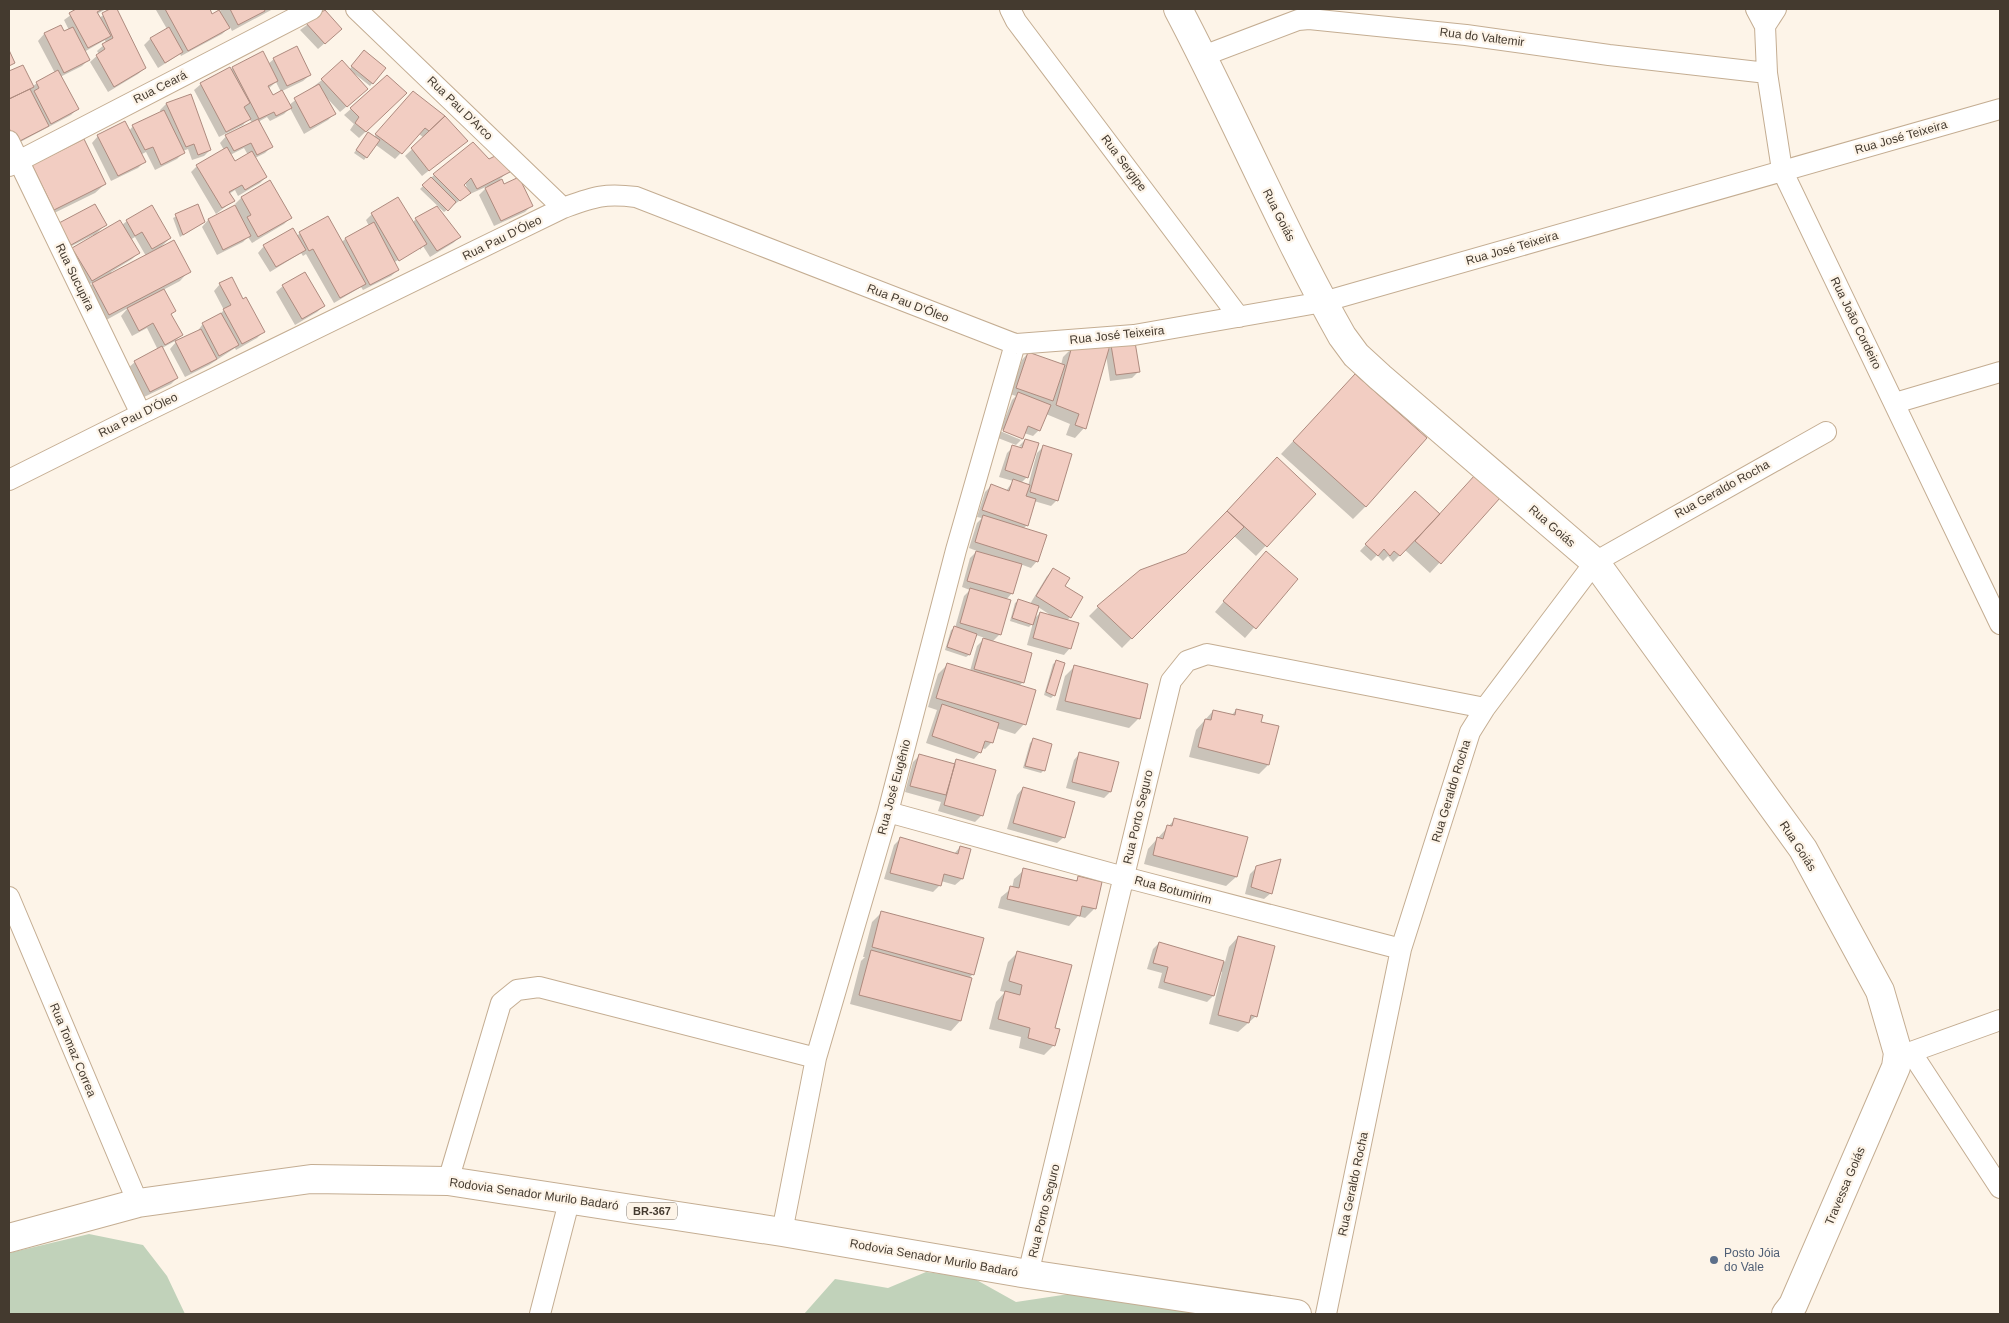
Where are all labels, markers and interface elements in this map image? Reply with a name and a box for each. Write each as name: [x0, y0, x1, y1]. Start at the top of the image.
street label: Rua do Valtemir: [1439, 25, 1525, 49]
street label: Rua Ceará: [131, 67, 189, 106]
street label: Rua Pau D'Arco: [424, 73, 496, 143]
street label: Rua José Teixeira: [1853, 117, 1949, 157]
street label: Rua Sergipe: [1098, 132, 1150, 194]
street label: Rua Goiás: [1260, 187, 1298, 243]
street label: Rua Pau D'Óleo: [460, 212, 544, 263]
street label: Rua José Teixeira: [1464, 228, 1560, 268]
street label: Rua Sucupira: [53, 241, 97, 313]
street label: Rua João Cordeiro: [1828, 275, 1885, 372]
street label: Rua Pau D'Óleo: [865, 280, 951, 325]
street label: Rua José Teixeira: [1069, 323, 1165, 347]
street label: Rua Pau D'Óleo: [96, 389, 180, 440]
street label: Rua Geraldo Rocha: [1672, 457, 1772, 521]
street label: Rua Goiás: [1526, 502, 1578, 550]
street label: Rua José Eugênio: [875, 738, 914, 836]
street label: Rua Geraldo Rocha: [1429, 738, 1473, 844]
street label: Rua Porto Seguro: [1120, 768, 1156, 865]
street label: Rua Goiás: [1777, 818, 1819, 874]
street label: Rua Botumirim: [1133, 873, 1213, 907]
street label: Rua Tomaz Correa: [47, 1001, 99, 1099]
street label: Rua Geraldo Rocha: [1335, 1130, 1371, 1237]
street label: Travessa Goiás: [1822, 1145, 1868, 1227]
street label: Rua Porto Seguro: [1026, 1162, 1062, 1259]
street label: Rodovia Senador Murilo Badaró: [448, 1175, 620, 1213]
road number: BR-367: [627, 1202, 677, 1220]
street label: Rodovia Senador Murilo Badaró: [849, 1236, 1020, 1280]
place label: Posto Jóia do Vale: [1724, 1246, 1780, 1274]
marker: Posto Jóia do Vale: [1708, 1254, 1720, 1266]

